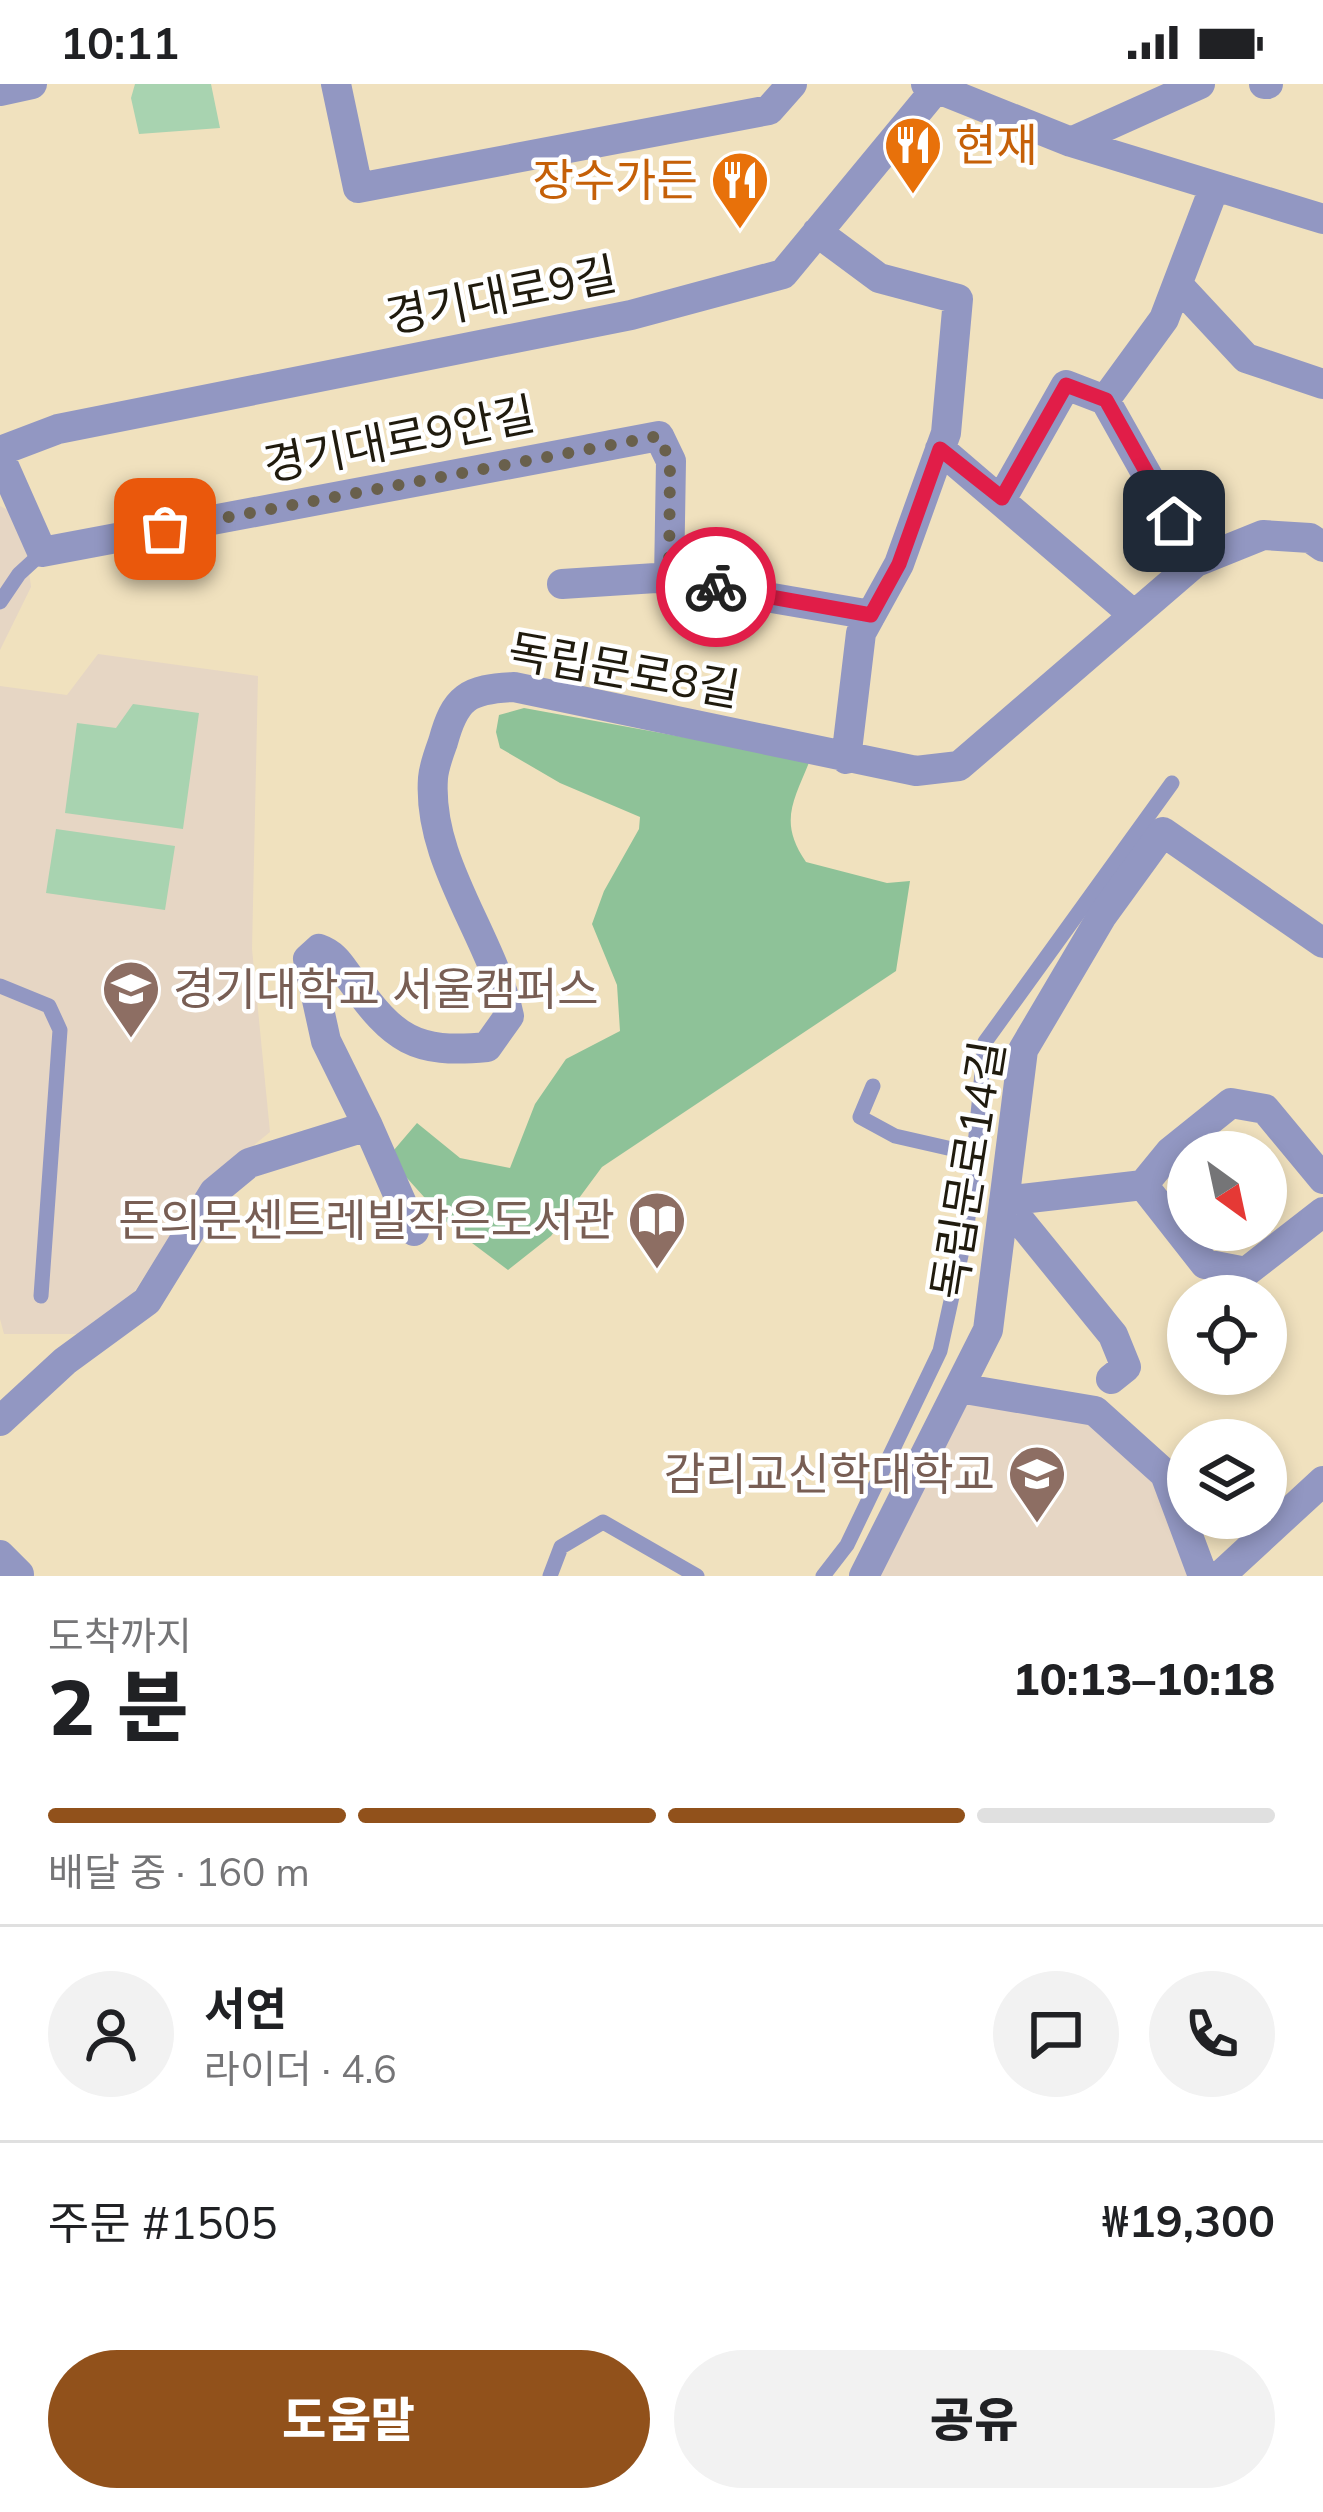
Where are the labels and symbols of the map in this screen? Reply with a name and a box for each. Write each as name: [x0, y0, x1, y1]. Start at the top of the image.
restaurant icon: 현재: [882, 114, 944, 196]
place label: 현재: [955, 116, 1038, 172]
restaurant icon: 장수가든: [709, 149, 771, 231]
place label: 장수가든: [532, 151, 698, 207]
street label: 경기대로9길: [381, 244, 621, 344]
street label: 경기대로9안길: [258, 384, 539, 492]
pin: [1123, 470, 1225, 572]
pin: [114, 478, 216, 580]
courier: [656, 527, 776, 647]
street label: 독립문로8길: [504, 621, 744, 717]
school or university icon: 경기대학교 서울캠퍼스: [100, 958, 162, 1040]
place label: 경기대학교 서울캠퍼스: [173, 960, 599, 1016]
street label: 독립문로14길: [919, 1037, 1015, 1303]
north arrow: [1167, 1131, 1287, 1251]
library icon: 돈의문센트레빌작은도서관: [626, 1189, 688, 1271]
place label: 돈의문센트레빌작은도서관: [118, 1191, 615, 1247]
school or university icon: 감리교신학대학교: [1006, 1443, 1068, 1525]
place label: 감리교신학대학교: [664, 1445, 995, 1501]

